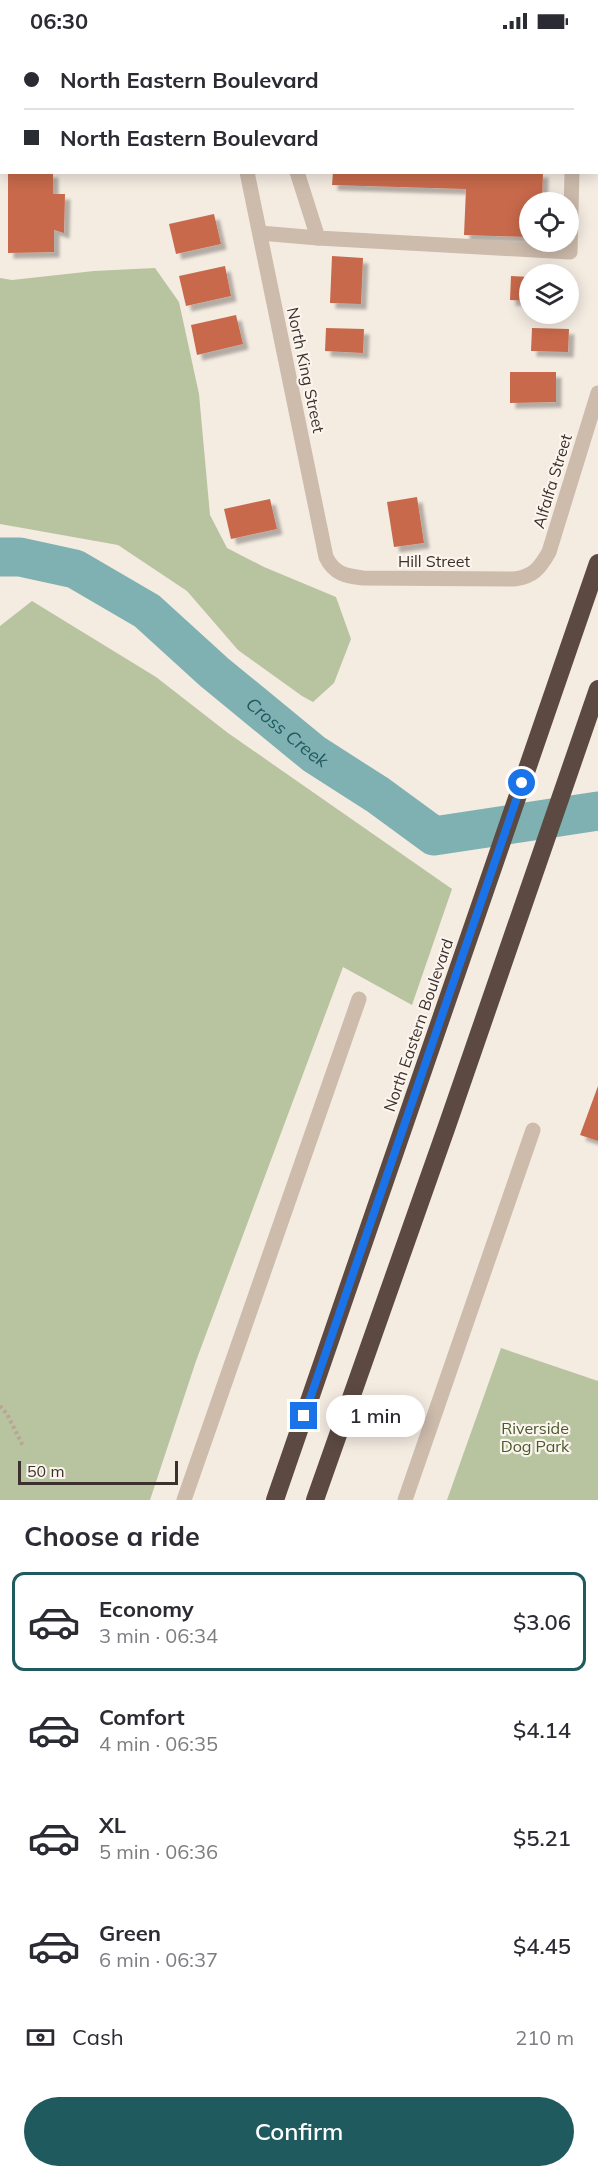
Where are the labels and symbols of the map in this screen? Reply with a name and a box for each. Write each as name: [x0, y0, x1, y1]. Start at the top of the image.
street label: North King Street: [283, 305, 329, 435]
street label: Alfalfa Street: [528, 431, 576, 531]
street label: Hill Street: [398, 551, 470, 571]
water label: Cross Creek: [242, 692, 333, 772]
route start: [508, 769, 535, 796]
street label: North Eastern Boulevard: [379, 936, 457, 1114]
callout: 1 min: [325, 1395, 424, 1437]
route end: [290, 1402, 317, 1429]
park label: Riverside Dog Park: [501, 1418, 570, 1456]
scale bar: [18, 1458, 178, 1486]

